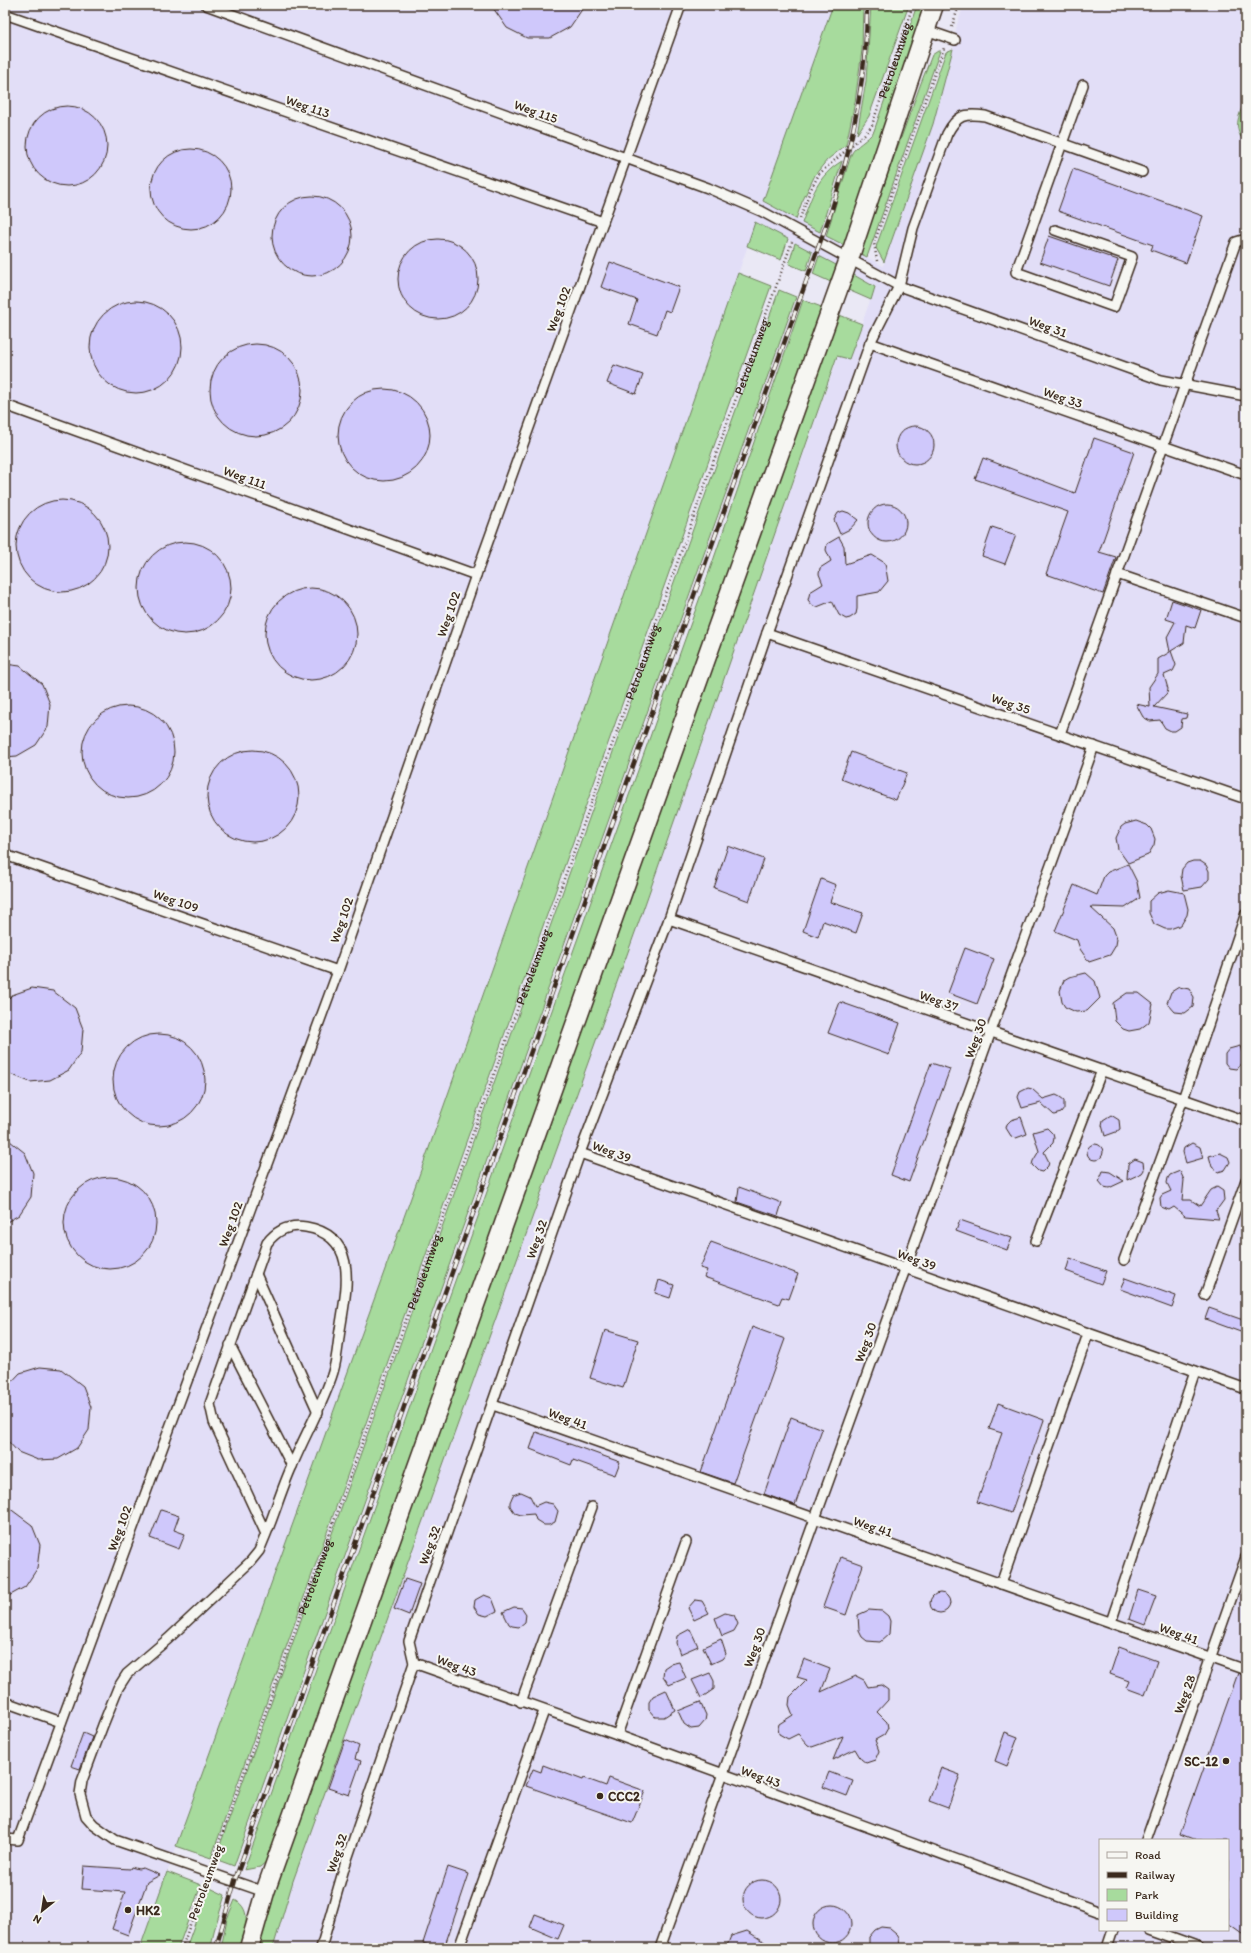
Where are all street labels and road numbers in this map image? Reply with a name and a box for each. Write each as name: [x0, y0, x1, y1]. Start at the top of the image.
street label: Petroleumweg: [875, 20, 915, 100]
street label: Weg 113: [284, 92, 332, 121]
street label: Weg 115: [512, 97, 560, 126]
street label: Weg 102: [543, 284, 574, 334]
street label: Weg 31: [1027, 313, 1069, 340]
street label: Petroleumweg: [731, 316, 772, 397]
street label: Weg 33: [1041, 384, 1084, 411]
street label: Weg 111: [221, 463, 268, 492]
street label: Weg 102: [434, 589, 463, 639]
street label: Petroleumweg: [622, 622, 663, 702]
street label: Weg 35: [989, 690, 1033, 717]
street label: Weg 109: [151, 886, 201, 915]
street label: Weg 102: [327, 895, 356, 945]
street label: Petroleumweg: [513, 927, 554, 1007]
street label: Weg 37: [917, 987, 961, 1014]
street label: Weg 30: [961, 1016, 990, 1060]
street label: Weg 39: [590, 1138, 634, 1165]
street label: Weg 102: [215, 1199, 246, 1249]
street label: Weg 32: [523, 1217, 550, 1261]
street label: Petroleumweg: [403, 1232, 444, 1312]
street label: Weg 39: [895, 1246, 939, 1273]
street label: Weg 30: [851, 1320, 880, 1364]
street label: Weg 41: [546, 1405, 589, 1432]
street label: Weg 102: [104, 1503, 135, 1553]
street label: Weg 41: [851, 1513, 894, 1540]
street label: Weg 32: [416, 1523, 443, 1567]
street label: Petroleumweg: [294, 1537, 335, 1617]
street label: Weg 41: [1157, 1620, 1200, 1647]
street label: Weg 30: [740, 1625, 769, 1669]
street label: Weg 43: [435, 1651, 479, 1680]
street label: Weg 28: [1171, 1673, 1198, 1716]
street label: Weg 43: [739, 1762, 783, 1791]
street label: Weg 32: [323, 1831, 350, 1875]
street label: Petroleumweg: [185, 1842, 226, 1922]

